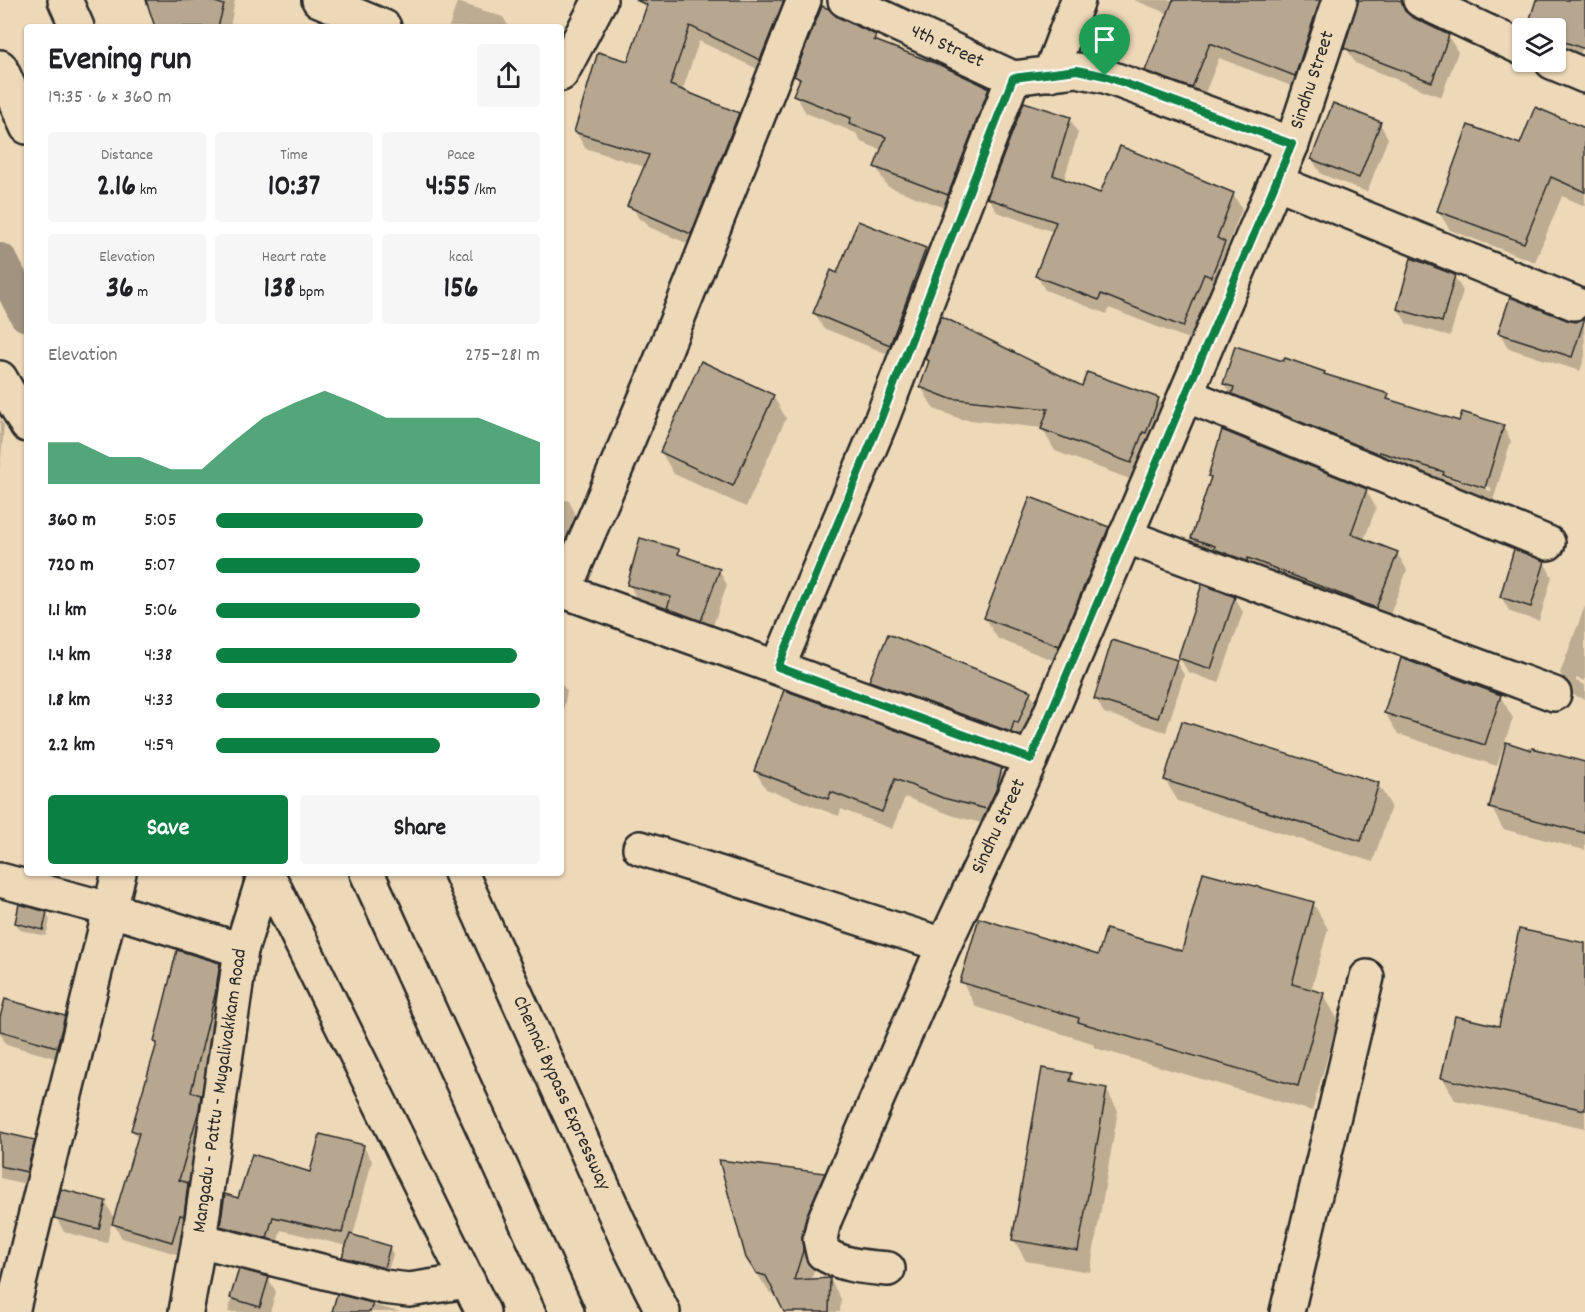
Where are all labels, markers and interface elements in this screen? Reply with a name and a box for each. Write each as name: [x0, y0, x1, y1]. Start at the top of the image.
pin: [1079, 14, 1130, 76]
street label: 4th Street: [905, 18, 988, 76]
map controls: [1512, 18, 1566, 72]
button: layers: [1512, 18, 1566, 72]
icon: arrive: [1088, 23, 1121, 56]
street label: Sindhu Street: [1284, 27, 1343, 133]
text: Evening run: [48, 38, 192, 85]
button: share: [477, 44, 540, 107]
text: 19:35 · 6 × 360 m: [48, 84, 171, 112]
text: Distance: [101, 144, 153, 167]
text: Time: [280, 144, 308, 167]
text: Pace: [447, 144, 475, 167]
text: 2.16: [97, 167, 136, 210]
text: 10:37: [268, 167, 320, 210]
text: 4:55: [426, 167, 471, 210]
text: km: [136, 179, 157, 202]
text: /km: [471, 179, 497, 202]
text: Elevation: [99, 246, 155, 269]
text: Heart rate: [262, 246, 326, 269]
text: kcal: [449, 246, 473, 269]
text: 36: [106, 269, 134, 312]
text: 138: [264, 269, 295, 312]
text: 156: [443, 269, 479, 312]
text: m: [134, 281, 148, 304]
text: bpm: [295, 281, 324, 304]
text: Elevation: [48, 342, 118, 370]
text: 275–281 m: [465, 342, 540, 370]
text: 360 m: [48, 507, 96, 535]
text: 5:05: [144, 507, 177, 535]
text: 720 m: [48, 552, 94, 580]
text: 5:07: [144, 552, 175, 580]
text: 1.1 km: [48, 597, 87, 625]
text: 5:06: [144, 597, 177, 625]
text: 1.4 km: [48, 642, 91, 670]
text: 4:38: [144, 642, 173, 670]
text: 1.8 km: [48, 687, 90, 715]
text: 4:33: [144, 687, 173, 715]
text: 2.2 km: [48, 732, 95, 760]
text: 4:59: [144, 732, 174, 760]
street label: Sindhu Street: [965, 775, 1034, 879]
button: Save: [48, 795, 288, 864]
button: Share: [300, 795, 540, 864]
street label: Mangadu - Pattu - Mugalivakkam Road: [186, 947, 255, 1235]
street label: Chennai Bypass Expressway: [504, 992, 617, 1196]

